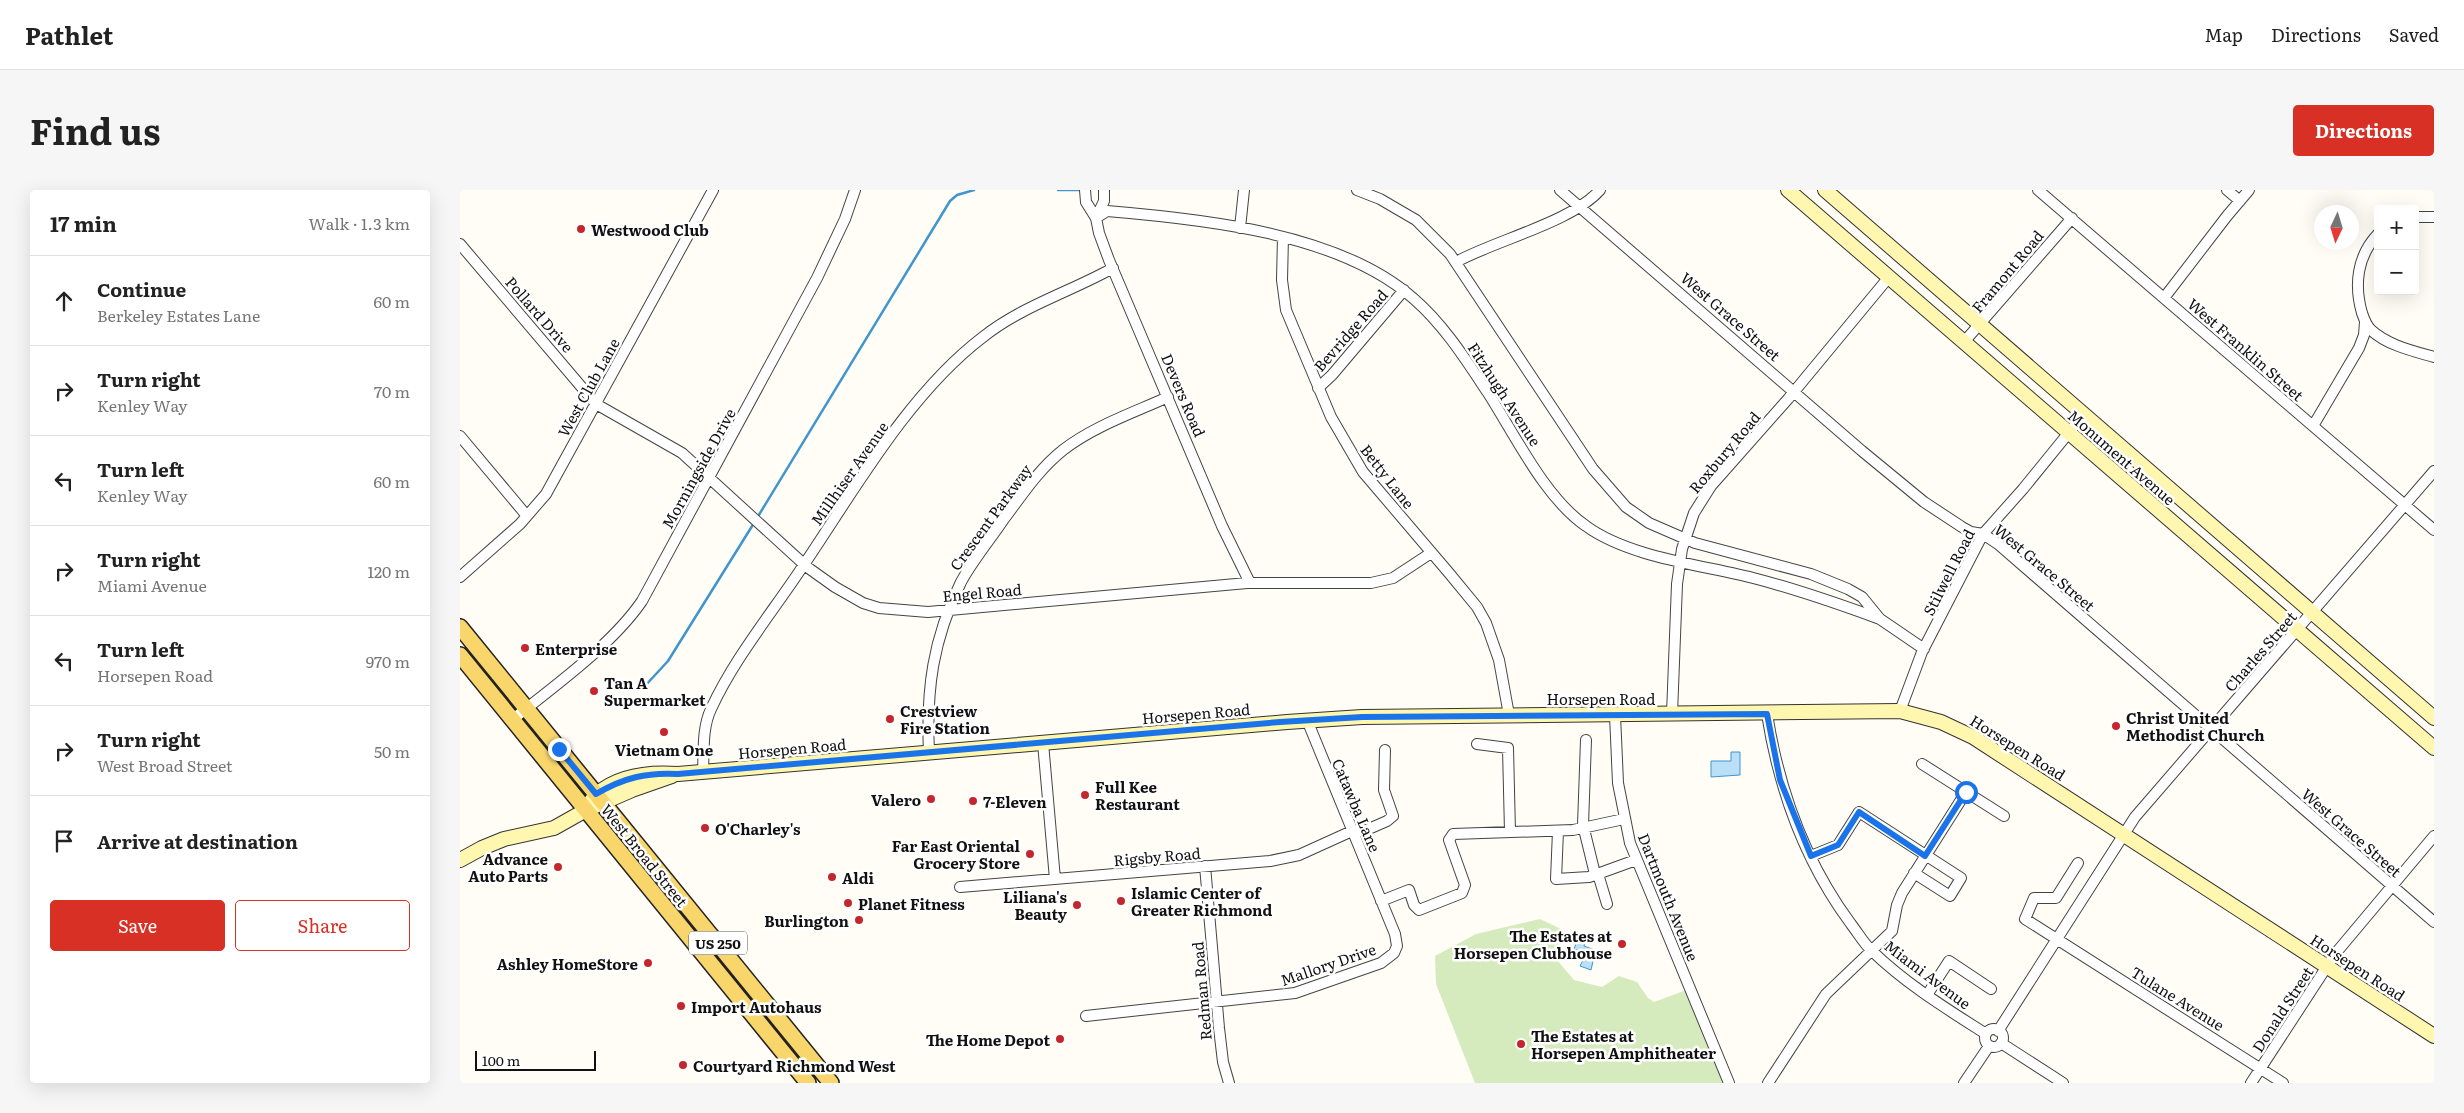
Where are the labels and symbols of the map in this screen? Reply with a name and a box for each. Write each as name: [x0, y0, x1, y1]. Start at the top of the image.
north arrow: [2314, 205, 2359, 250]
place label: Westwood Club: [591, 218, 709, 241]
marker: Westwood Club: [575, 223, 587, 235]
street label: Framont Road: [1965, 225, 2049, 317]
street label: West Grace Street: [1676, 266, 1786, 366]
street label: Pollard Drive: [500, 271, 580, 357]
street label: Bevridge Road: [1308, 284, 1392, 376]
street label: West Franklin Street: [2183, 292, 2309, 406]
street label: West Club Lane: [551, 333, 625, 441]
street label: Fitzhugh Avenue: [1463, 337, 1547, 451]
street label: Devers Road: [1156, 350, 1212, 440]
street label: Morningside Drive: [655, 403, 741, 532]
street label: Monument Avenue: [2063, 404, 2181, 510]
street label: Roxbury Road: [1683, 406, 1765, 498]
street label: Millhiser Avenue: [805, 416, 894, 530]
street label: Betty Lane: [1355, 439, 1421, 513]
street label: Crescent Parkway: [943, 459, 1037, 575]
street label: West Grace Street: [1989, 518, 2101, 616]
street label: Stilwell Road: [1916, 525, 1980, 619]
street label: Engel Road: [941, 577, 1023, 607]
street label: Charles Street: [2218, 606, 2302, 696]
place label: Enterprise: [535, 637, 618, 660]
marker: Enterprise: [519, 642, 531, 654]
place label: Tan A Supermarket: [604, 671, 706, 711]
marker: Tan A Supermarket: [588, 685, 600, 697]
street label: Horsepen Road: [1547, 687, 1655, 710]
street label: Horsepen Road: [1141, 697, 1251, 729]
place label: Crestview Fire Station: [900, 699, 990, 739]
place label: Christ United Methodist Church: [2126, 706, 2265, 746]
street label: Horsepen Road: [1966, 708, 2070, 786]
marker: Crestview Fire Station: [884, 713, 896, 725]
marker: Christ United Methodist Church: [2110, 720, 2122, 732]
marker: Vietnam One: [658, 726, 670, 738]
street label: Horsepen Road: [737, 732, 847, 764]
route end: [548, 738, 571, 761]
place label: Vietnam One: [615, 738, 714, 761]
street label: Catawba Lane: [1327, 755, 1387, 856]
place label: Full Kee Restaurant: [1095, 775, 1180, 815]
route start: [1955, 781, 1978, 804]
street label: West Grace Street: [2297, 782, 2407, 882]
place label: Valero: [871, 788, 921, 811]
marker: Full Kee Restaurant: [1079, 789, 1091, 801]
place label: 7-Eleven: [983, 790, 1047, 813]
marker: Valero: [925, 793, 937, 805]
marker: 7-Eleven: [967, 795, 979, 807]
street label: West Broad Street: [596, 798, 694, 912]
place label: O'Charley's: [715, 817, 801, 840]
marker: O'Charley's: [699, 822, 711, 834]
street label: Dartmouth Avenue: [1633, 830, 1705, 965]
place label: Far East Oriental Grocery Store: [892, 834, 1021, 874]
street label: Rigsby Road: [1112, 841, 1202, 871]
place label: Advance Auto Parts: [468, 847, 549, 887]
marker: Far East Oriental Grocery Store: [1024, 848, 1036, 860]
marker: Advance Auto Parts: [552, 861, 564, 873]
place label: Aldi: [842, 866, 875, 889]
marker: Aldi: [826, 871, 838, 883]
place label: Islamic Center of Greater Richmond: [1131, 881, 1272, 921]
place label: Liliana's Beauty: [1003, 885, 1068, 925]
place label: Planet Fitness: [858, 892, 965, 915]
marker: Islamic Center of Greater Richmond: [1115, 895, 1127, 907]
marker: Planet Fitness: [842, 897, 854, 909]
marker: Liliana's Beauty: [1071, 899, 1083, 911]
place label: Burlington: [764, 909, 850, 932]
marker: Burlington: [853, 914, 865, 926]
place label: The Estates at Horsepen Clubhouse: [1454, 924, 1613, 964]
street label: Horsepen Road: [2306, 928, 2410, 1006]
road number: US 250: [689, 931, 747, 954]
street label: Miami Avenue: [1880, 934, 1976, 1014]
street label: Mallory Drive: [1277, 937, 1379, 991]
marker: The Estates at Horsepen Clubhouse: [1616, 938, 1628, 950]
street label: Redman Road: [1185, 941, 1217, 1041]
place label: Ashley HomeStore: [497, 952, 639, 975]
marker: Ashley HomeStore: [642, 957, 654, 969]
street label: Tulane Avenue: [2127, 960, 2229, 1036]
street label: Donald Street: [2246, 962, 2318, 1056]
place label: Import Autohaus: [691, 995, 822, 1018]
marker: Import Autohaus: [675, 1000, 687, 1012]
place label: The Estates at Horsepen Amphitheater: [1531, 1024, 1716, 1064]
place label: The Home Depot: [926, 1028, 1050, 1051]
marker: The Home Depot: [1054, 1033, 1066, 1045]
marker: The Estates at Horsepen Amphitheater: [1515, 1038, 1527, 1050]
scale bar: [475, 1048, 596, 1071]
place label: Courtyard Richmond West: [693, 1054, 896, 1077]
marker: Courtyard Richmond West: [677, 1059, 689, 1071]

